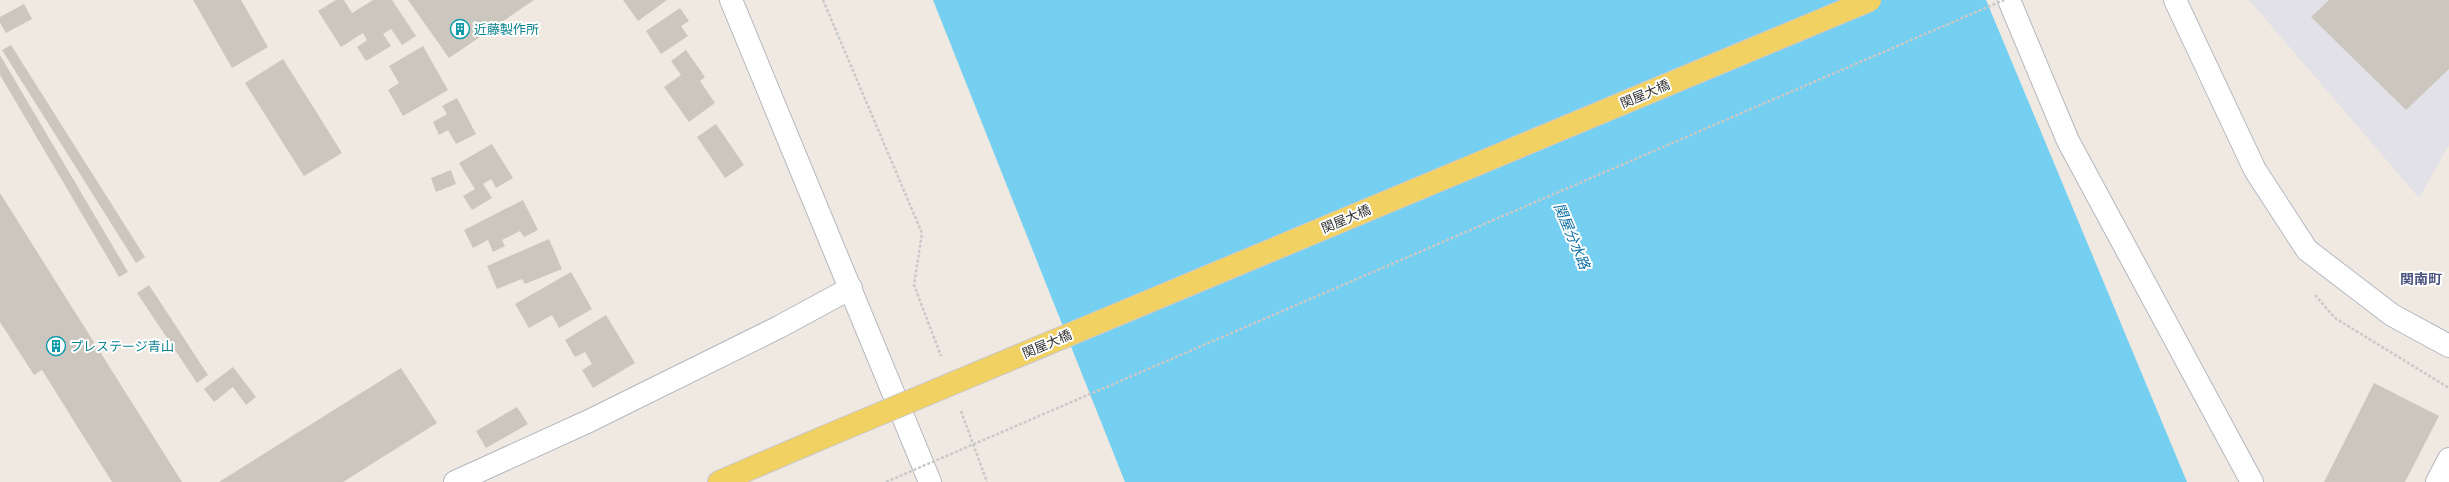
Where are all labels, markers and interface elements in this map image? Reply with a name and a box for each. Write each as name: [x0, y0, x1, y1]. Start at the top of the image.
building icon: 近藤製作所: [449, 18, 471, 40]
place label: 近藤製作所: [474, 21, 539, 38]
street label: 関屋大橋: [1618, 76, 1672, 112]
water label: 関屋分水路: [1550, 200, 1594, 273]
street label: 関屋大橋: [1319, 201, 1373, 237]
district label: 関南町: [2400, 270, 2442, 288]
street label: 関屋大橋: [1020, 326, 1074, 362]
building icon: プレステージ青山: [45, 335, 67, 357]
place label: プレステージ青山: [70, 338, 174, 355]

